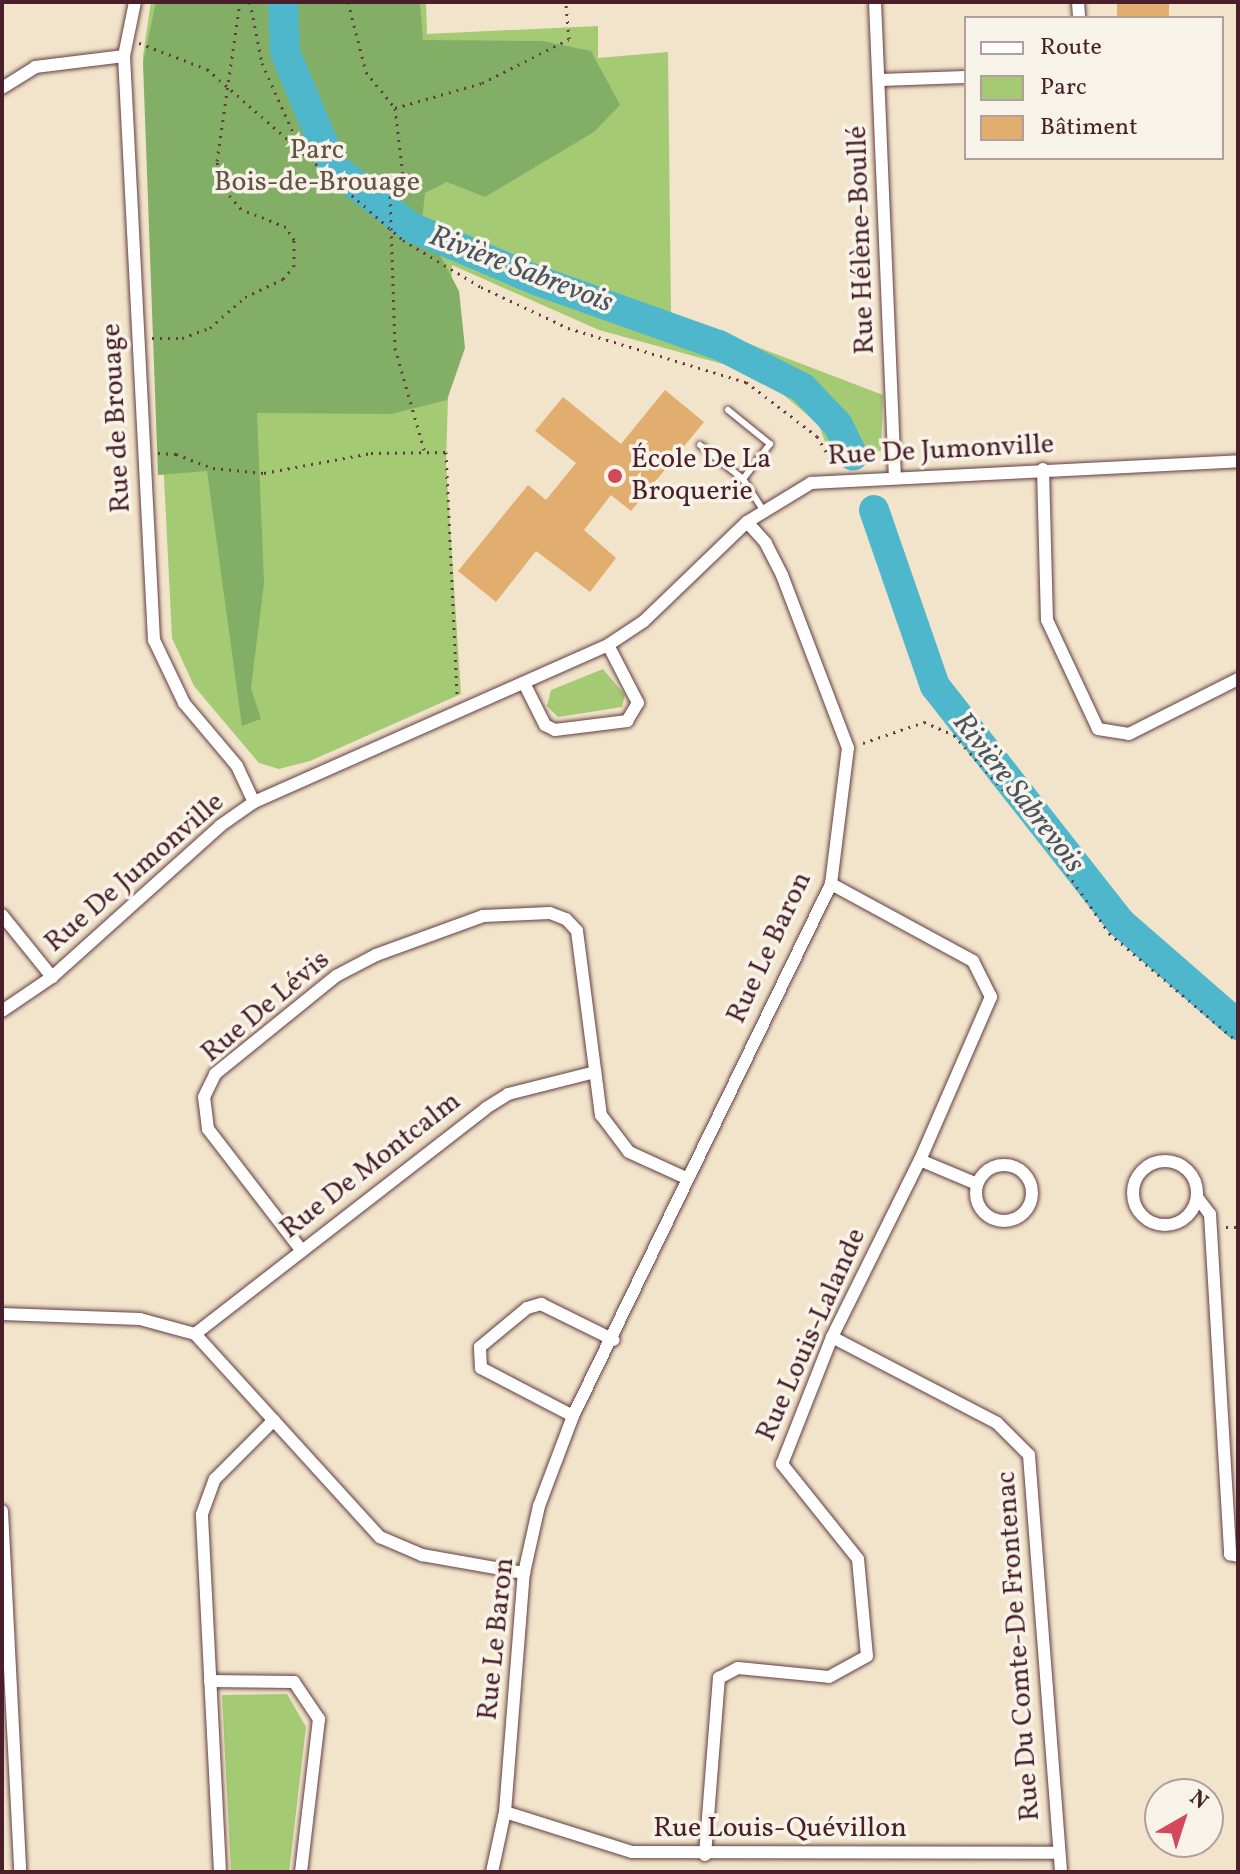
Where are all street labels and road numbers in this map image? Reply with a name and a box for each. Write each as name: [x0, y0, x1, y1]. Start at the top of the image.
street label: Rue Hélène-Boullé: [841, 125, 883, 355]
street label: Rue de Brouage: [95, 322, 139, 514]
street label: Rue De Jumonville: [827, 428, 1055, 474]
street label: Rue De Jumonville: [38, 786, 232, 960]
street label: Rue Le Baron: [720, 867, 820, 1029]
street label: Rue De Lévis: [195, 944, 337, 1070]
street label: Rue De Montcalm: [274, 1085, 468, 1247]
street label: Rue Louis-Lalande: [750, 1223, 874, 1447]
street label: Rue Du Comte-De Frontenac: [990, 1470, 1048, 1822]
street label: Rue Le Baron: [472, 1556, 522, 1722]
street label: Rue Louis-Quévillon: [653, 1812, 907, 1846]

